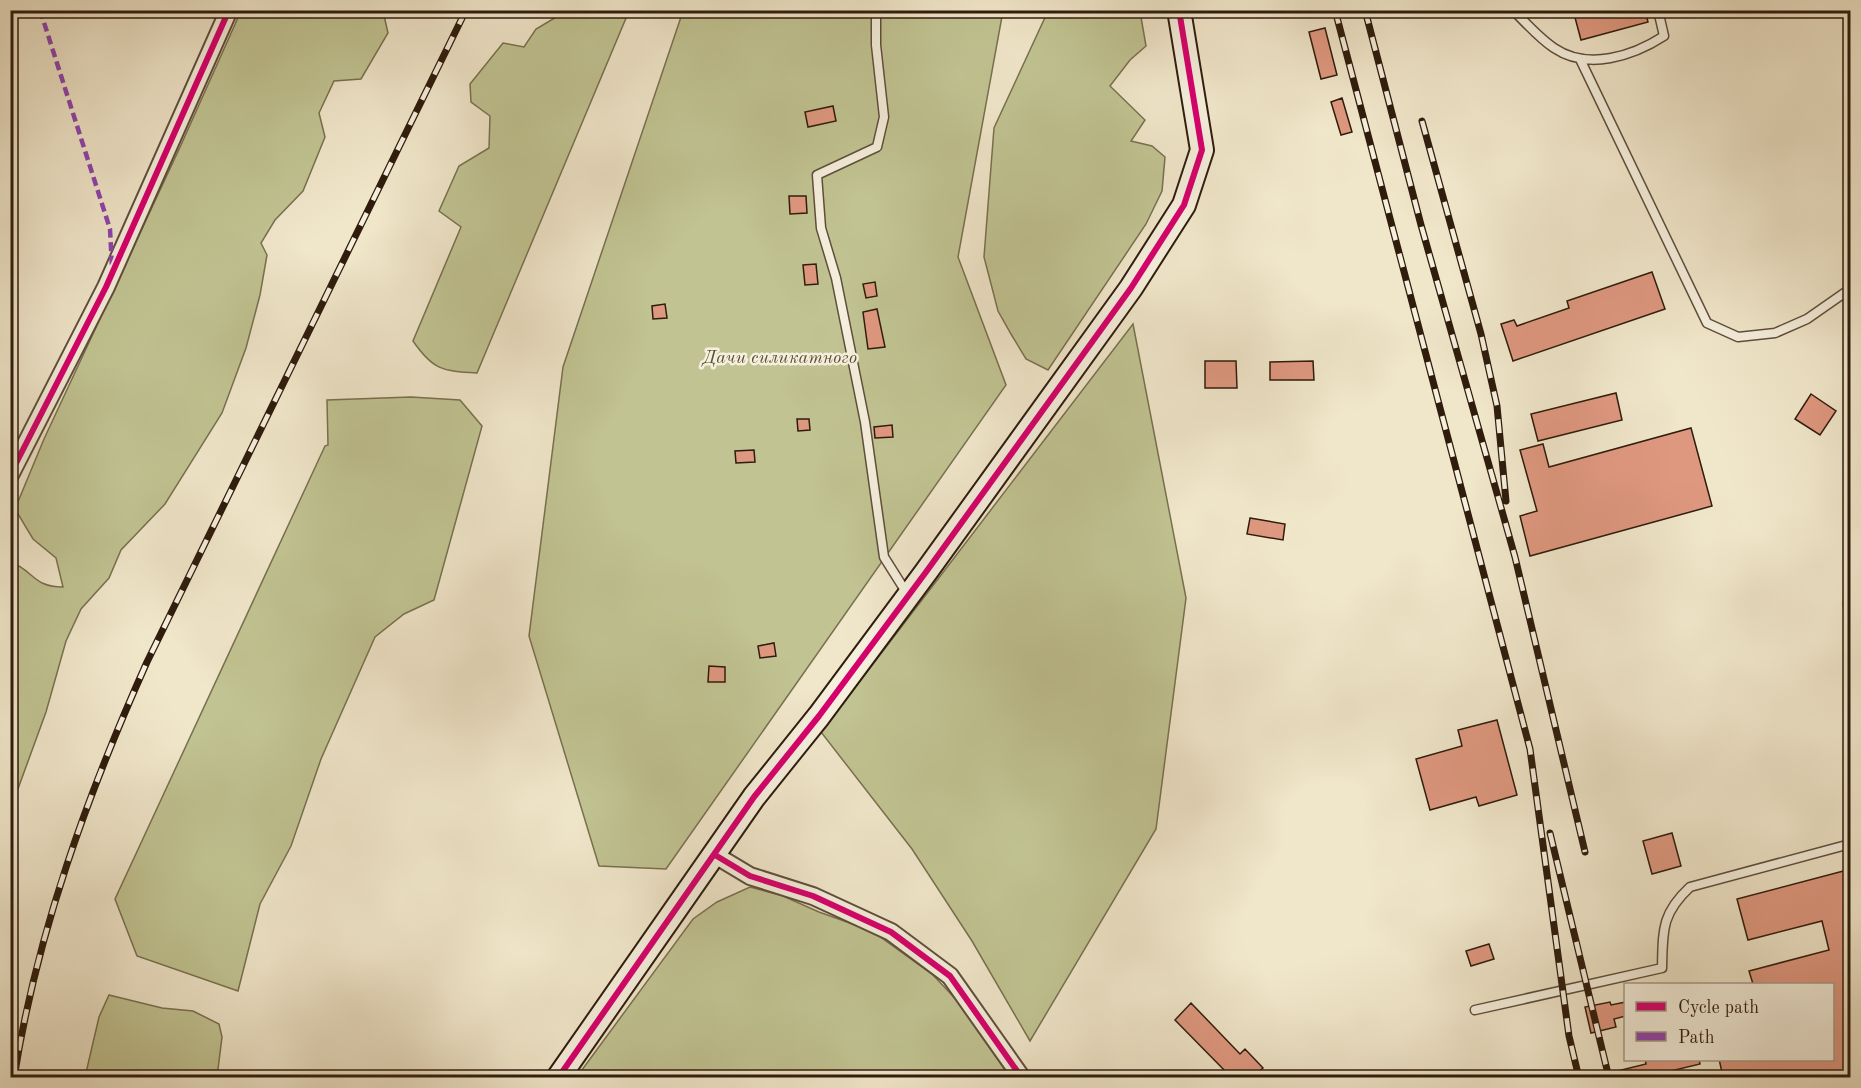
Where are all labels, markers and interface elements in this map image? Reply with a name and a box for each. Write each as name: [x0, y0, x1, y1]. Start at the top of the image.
park label: Дачи силикатного: [701, 349, 857, 367]
legend: [1624, 983, 1834, 1061]
text: Cycle path: [1678, 999, 1759, 1017]
text: Path: [1678, 1029, 1715, 1047]

